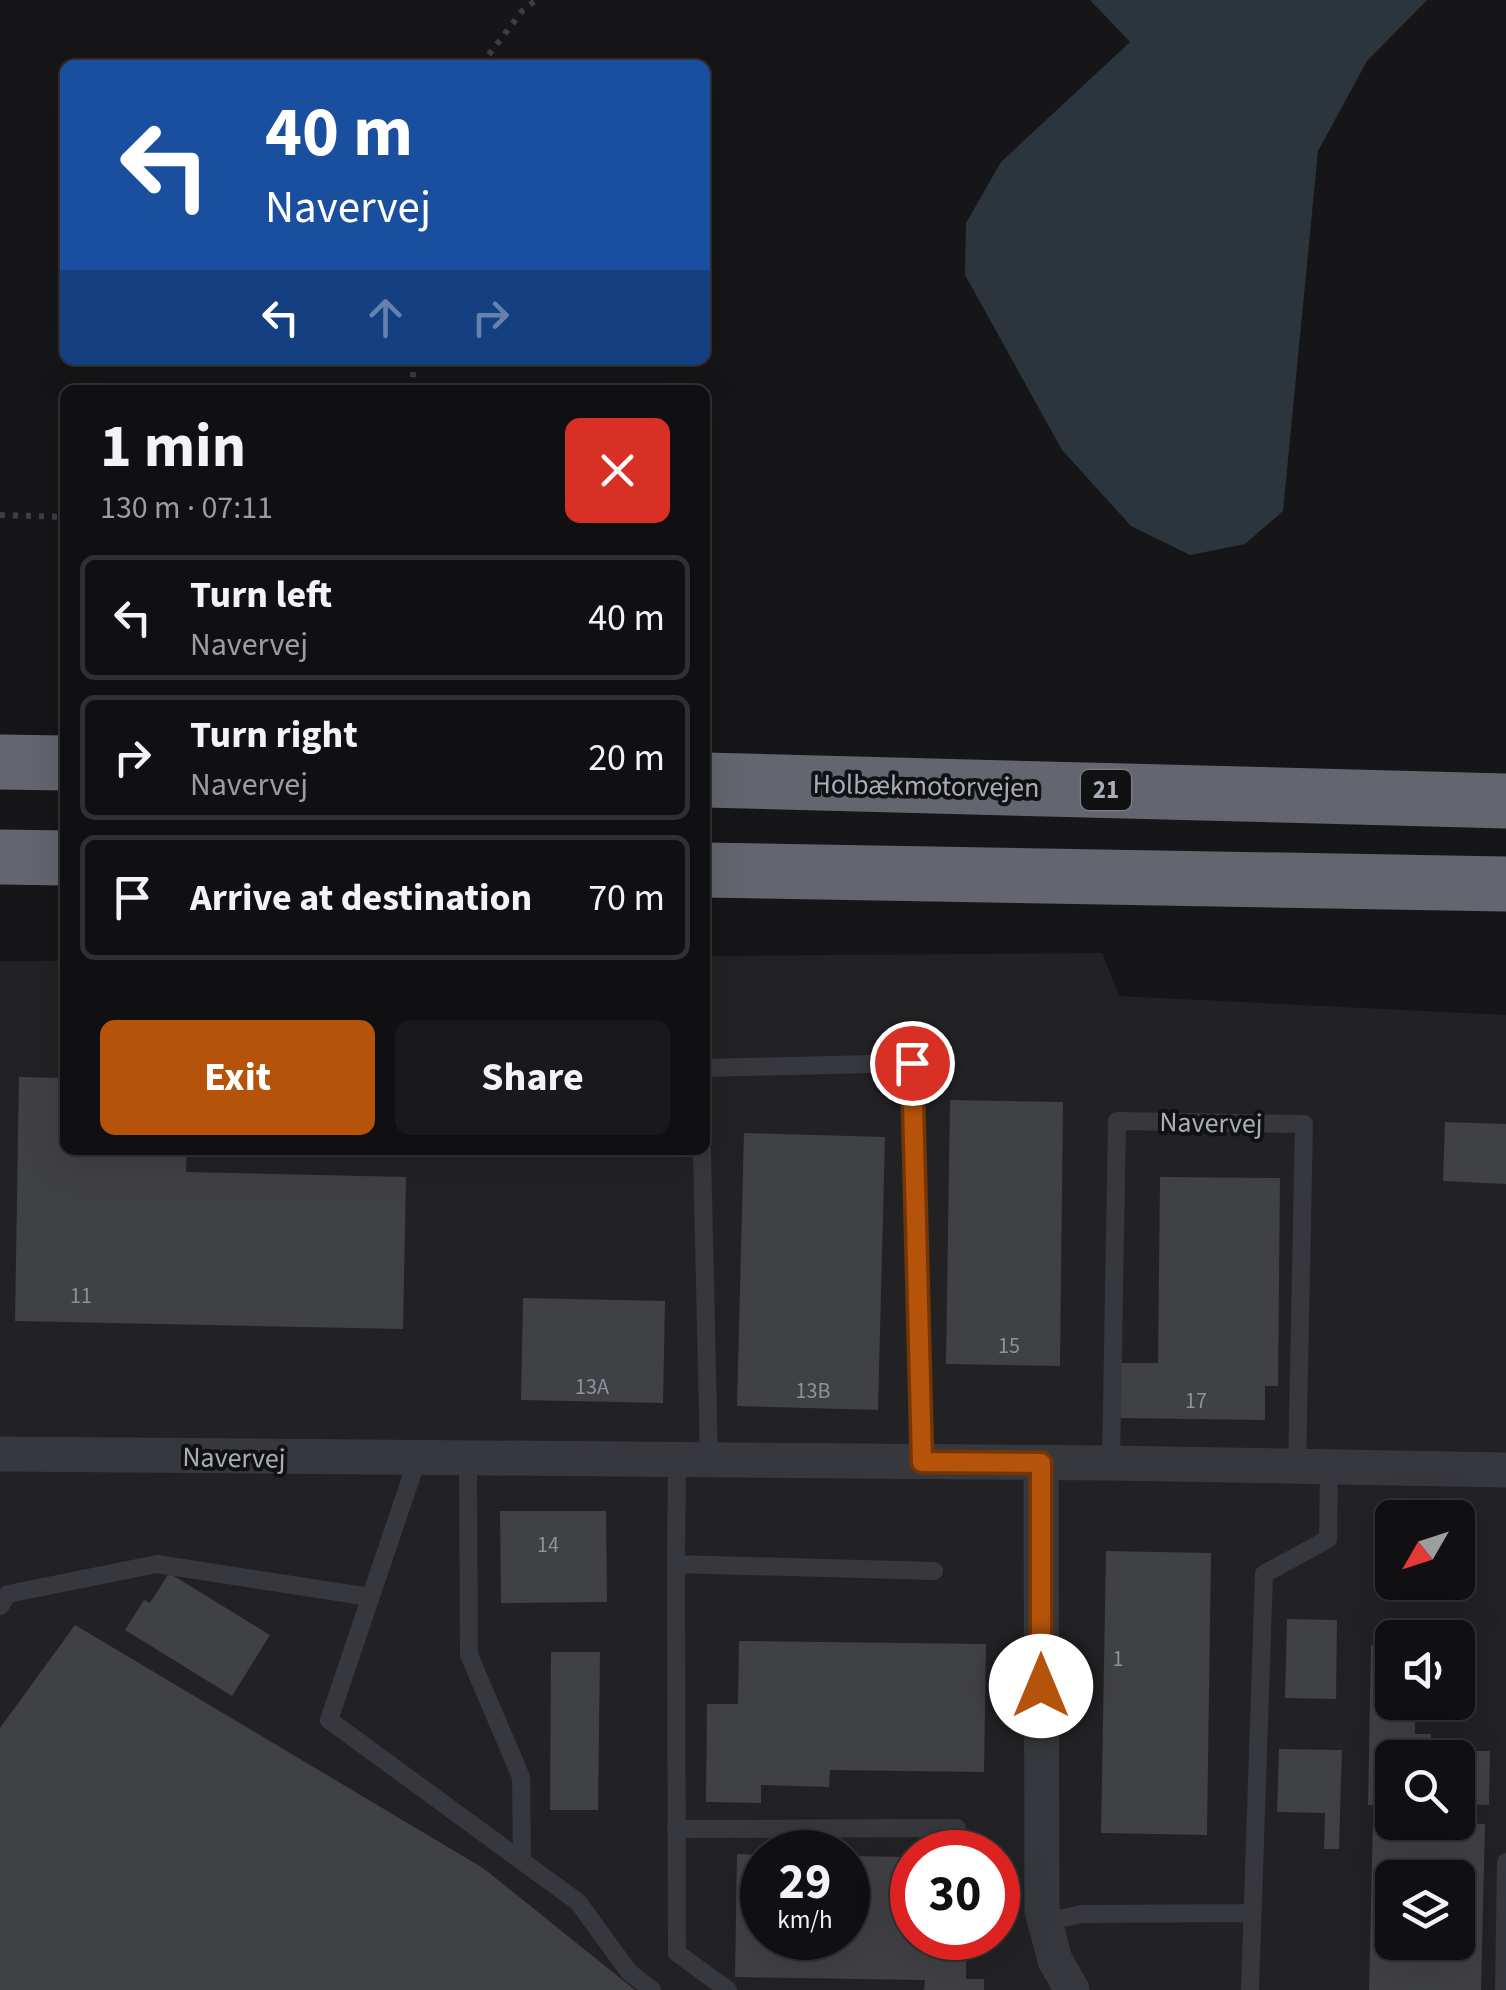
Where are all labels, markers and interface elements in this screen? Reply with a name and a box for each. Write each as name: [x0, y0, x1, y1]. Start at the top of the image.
text: 40 m: [265, 83, 413, 183]
icon: left: [100, 100, 230, 230]
text: Navervej: [265, 176, 431, 240]
icon: left: [253, 290, 308, 345]
icon: ahead: [358, 290, 413, 345]
icon: right: [463, 290, 518, 345]
text: 1 min: [100, 405, 246, 490]
button: close: [565, 418, 670, 523]
text: 130 m · 07:11: [100, 485, 273, 531]
text: Turn left: [190, 568, 332, 622]
icon: left: [105, 590, 160, 645]
text: 40 m: [588, 591, 665, 645]
text: Navervej: [190, 622, 308, 668]
text: Turn right: [190, 708, 358, 762]
icon: right: [105, 730, 160, 785]
text: 20 m: [588, 731, 665, 785]
text: Navervej: [190, 762, 308, 808]
street label: Holbækmotorvejen: [812, 764, 1040, 808]
road number: 21: [1081, 770, 1131, 810]
icon: arrive: [105, 870, 160, 925]
text: Arrive at destination: [190, 871, 532, 925]
text: 70 m: [588, 871, 665, 925]
button: Exit: [100, 1020, 375, 1135]
button: Share: [395, 1020, 670, 1135]
pin: [870, 1021, 955, 1106]
icon: arrive: [885, 1036, 940, 1091]
street label: Navervej: [1159, 1102, 1263, 1144]
house number: 11: [70, 1280, 92, 1312]
house number: 15: [998, 1330, 1020, 1362]
house number: 13A: [575, 1371, 609, 1403]
house number: 13B: [796, 1375, 830, 1407]
house number: 17: [1185, 1385, 1207, 1417]
street label: Navervej: [182, 1437, 286, 1479]
north arrow: [1375, 1500, 1475, 1600]
map controls: [1375, 1500, 1475, 1960]
house number: 14: [537, 1529, 559, 1561]
button: sound: [1375, 1620, 1475, 1720]
position arrow: [989, 1634, 1093, 1738]
house number: 1: [1113, 1643, 1123, 1675]
button: search: [1375, 1740, 1475, 1840]
speed limit sign: 30: [890, 1830, 1020, 1960]
text: 29: [779, 1847, 831, 1918]
button: layers: [1375, 1860, 1475, 1960]
text: km/h: [777, 1902, 833, 1938]

